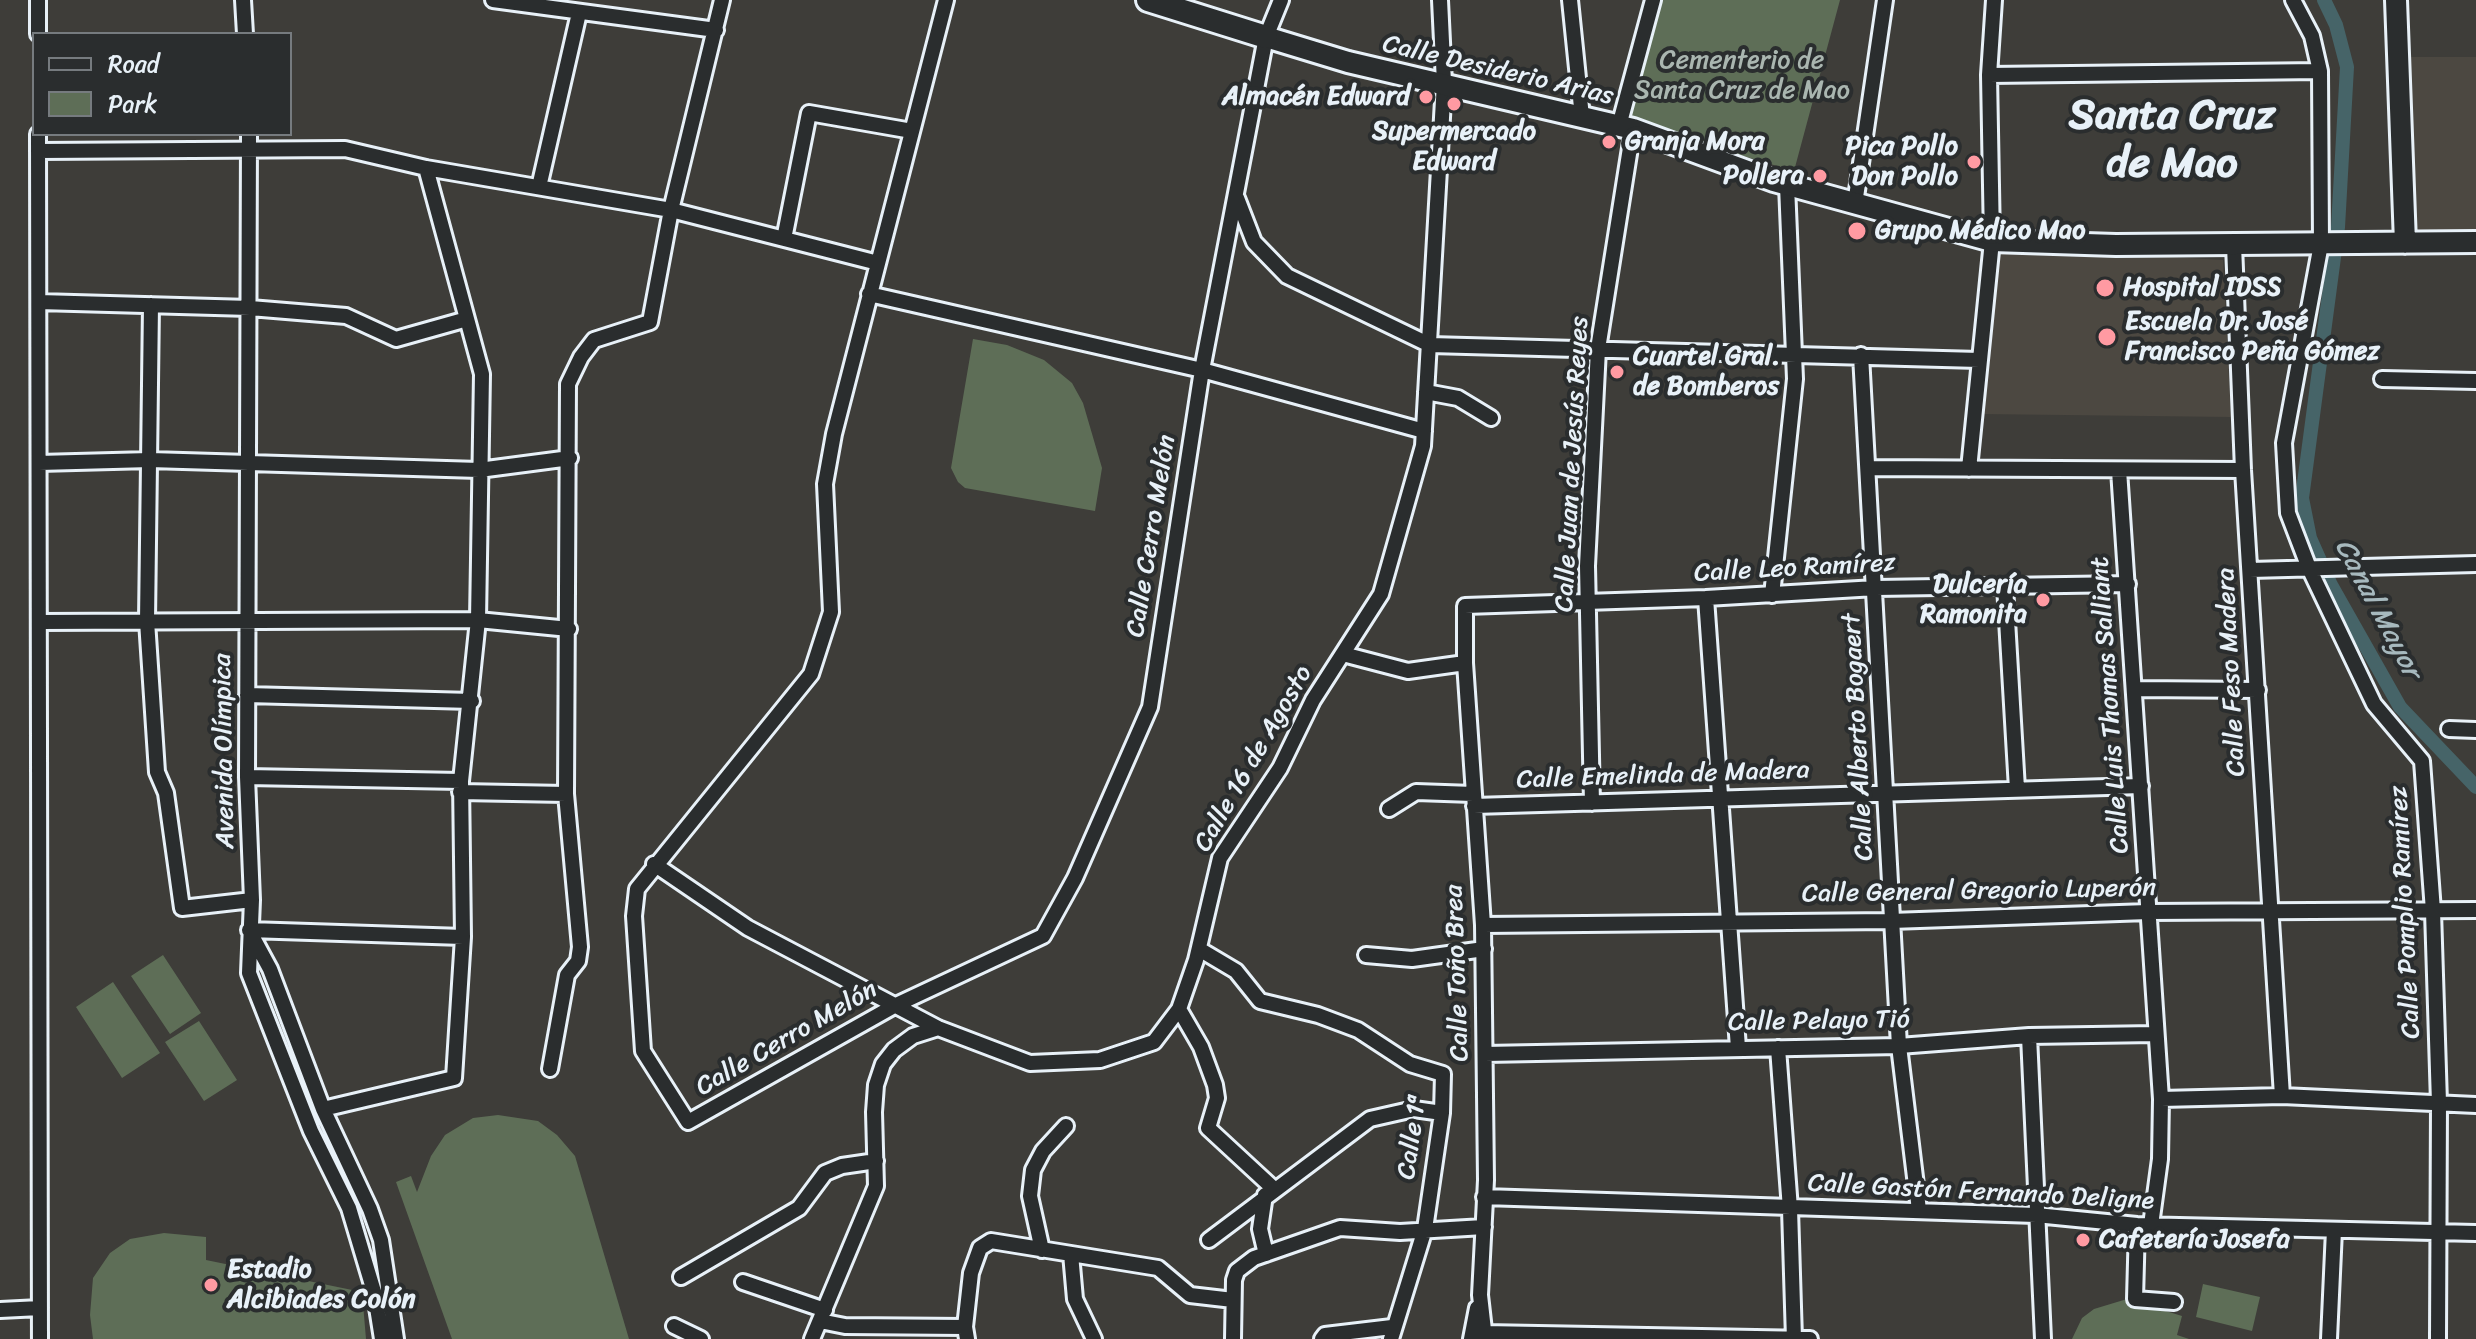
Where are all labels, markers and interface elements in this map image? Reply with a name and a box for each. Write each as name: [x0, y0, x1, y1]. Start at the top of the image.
street label: Calle Desiderio Arias: [1379, 29, 1617, 113]
legend: [32, 32, 292, 136]
text: Road: [108, 43, 159, 85]
park label: Cementerio de Santa Cruz de Mao: [1634, 45, 1850, 106]
place label: Almacén Edward: [1222, 81, 1410, 113]
text: Park: [108, 83, 157, 125]
marker: Almacén Edward: [1417, 88, 1435, 106]
district label: Santa Cruz de Mao: [2069, 92, 2275, 190]
marker: Supermercado Edward: [1445, 95, 1463, 113]
place label: Supermercado Edward: [1372, 116, 1536, 178]
place label: Granja Mora: [1625, 126, 1764, 158]
place label: Pica Pollo Don Pollo: [1845, 131, 1958, 192]
marker: Granja Mora: [1600, 133, 1618, 151]
marker: Pica Pollo Don Pollo: [1965, 153, 1983, 171]
place label: Pollera: [1723, 160, 1804, 192]
marker: Pollera: [1811, 167, 1829, 185]
place label: Grupo Médico Mao: [1875, 215, 2085, 247]
marker: Grupo Médico Mao: [1846, 220, 1868, 242]
place label: Hospital IDSS: [2123, 272, 2281, 304]
marker: Hospital IDSS: [2094, 277, 2116, 299]
place label: Escuela Dr. José Francisco Peña Gómez: [2125, 306, 2380, 368]
street label: Calle Juan de Jesús Reyes: [1550, 315, 1596, 613]
marker: Escuela Dr. José Francisco Peña Gómez: [2096, 326, 2118, 348]
place label: Cuartel Gral. de Bomberos: [1633, 341, 1780, 402]
marker: Cuartel Gral. de Bomberos: [1608, 363, 1626, 381]
street label: Calle Cerro Melón: [1121, 433, 1183, 639]
water label: Canal Mayor: [2326, 534, 2428, 684]
street label: Calle Leo Ramírez: [1693, 548, 1897, 590]
street label: Calle Luis Thomas Salliant: [2085, 555, 2137, 855]
street label: Calle Feso Madera: [2211, 567, 2253, 777]
place label: Dulcería Ramonita: [1920, 569, 2027, 630]
marker: Dulcería Ramonita: [2034, 591, 2052, 609]
street label: Calle Alberto Bogaert: [1837, 613, 1881, 861]
street label: Avenida Olímpica: [208, 653, 242, 849]
street label: Calle 16 de Agosto: [1188, 660, 1320, 858]
street label: Calle Emelinda de Madera: [1516, 755, 1810, 797]
street label: Calle Pomplio Ramírez: [2384, 785, 2428, 1039]
street label: Calle General Gregorio Luperón: [1802, 873, 2156, 911]
street label: Calle Toño Brea: [1439, 884, 1477, 1062]
street label: Calle Cerro Melón: [691, 974, 883, 1104]
street label: Calle Pelayo Tió: [1728, 1005, 1910, 1039]
street label: Calle 1ª: [1392, 1093, 1434, 1181]
street label: Calle Gastón Fernando Deligne: [1807, 1168, 2155, 1218]
place label: Cafetería Josefa: [2099, 1224, 2290, 1256]
marker: Cafetería Josefa: [2074, 1231, 2092, 1249]
place label: Estadio Alcibiades Colón: [227, 1254, 416, 1316]
marker: Estadio Alcibiades Colón: [202, 1276, 220, 1294]

